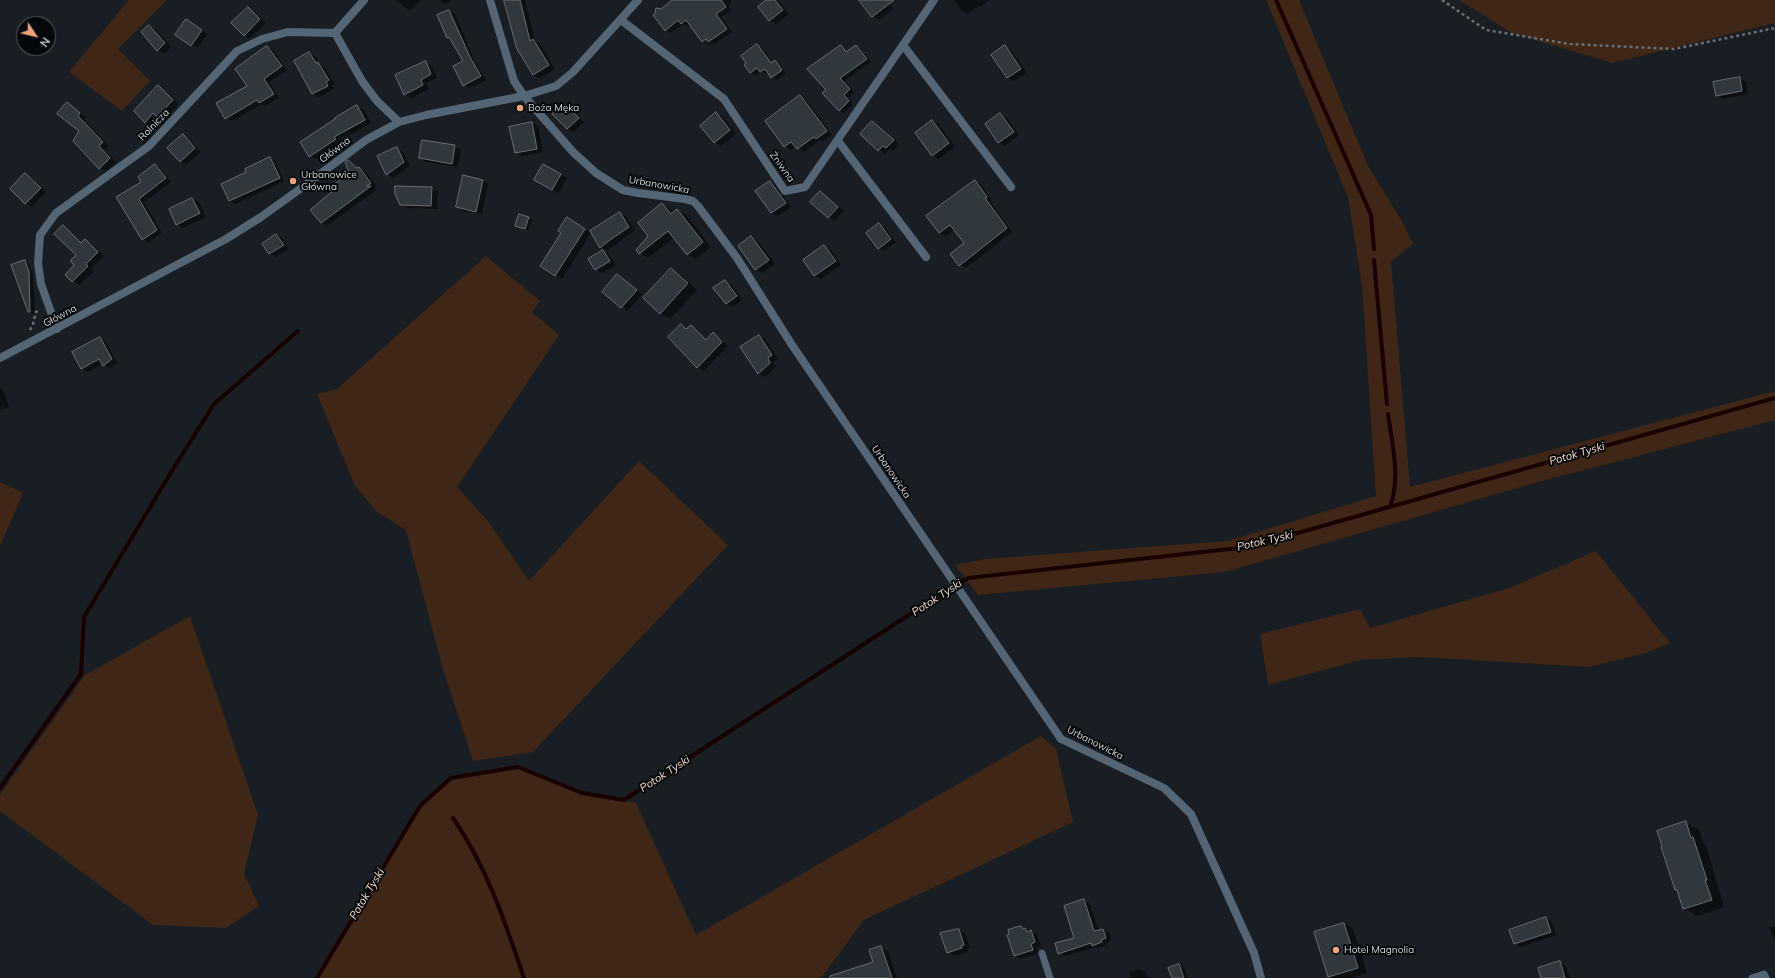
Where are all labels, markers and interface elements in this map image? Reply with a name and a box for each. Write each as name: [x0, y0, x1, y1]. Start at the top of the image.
north arrow: [16, 16, 56, 56]
text: N: [37, 35, 53, 50]
place label: Boża Męka: [528, 102, 579, 114]
marker: Boża Męka: [515, 103, 525, 113]
street label: Rolnicza: [136, 107, 172, 143]
street label: Główna: [317, 134, 353, 166]
street label: Żniwna: [767, 149, 797, 185]
place label: Urbanowice Główna: [301, 169, 357, 192]
street label: Urbanowicka: [628, 174, 690, 196]
marker: Urbanowice Główna: [288, 176, 298, 186]
street label: Główna: [41, 302, 79, 330]
water label: Potok Tyski: [1548, 440, 1606, 468]
street label: Urbanowicka: [869, 443, 913, 501]
water label: Potok Tyski: [1236, 528, 1294, 554]
water label: Potok Tyski: [909, 577, 965, 619]
street label: Urbanowicka: [1065, 724, 1125, 762]
water label: Potok Tyski: [637, 753, 693, 795]
water label: Potok Tyski: [347, 866, 387, 922]
place label: Hotel Magnolia: [1344, 944, 1414, 956]
marker: Hotel Magnolia: [1331, 945, 1341, 955]

